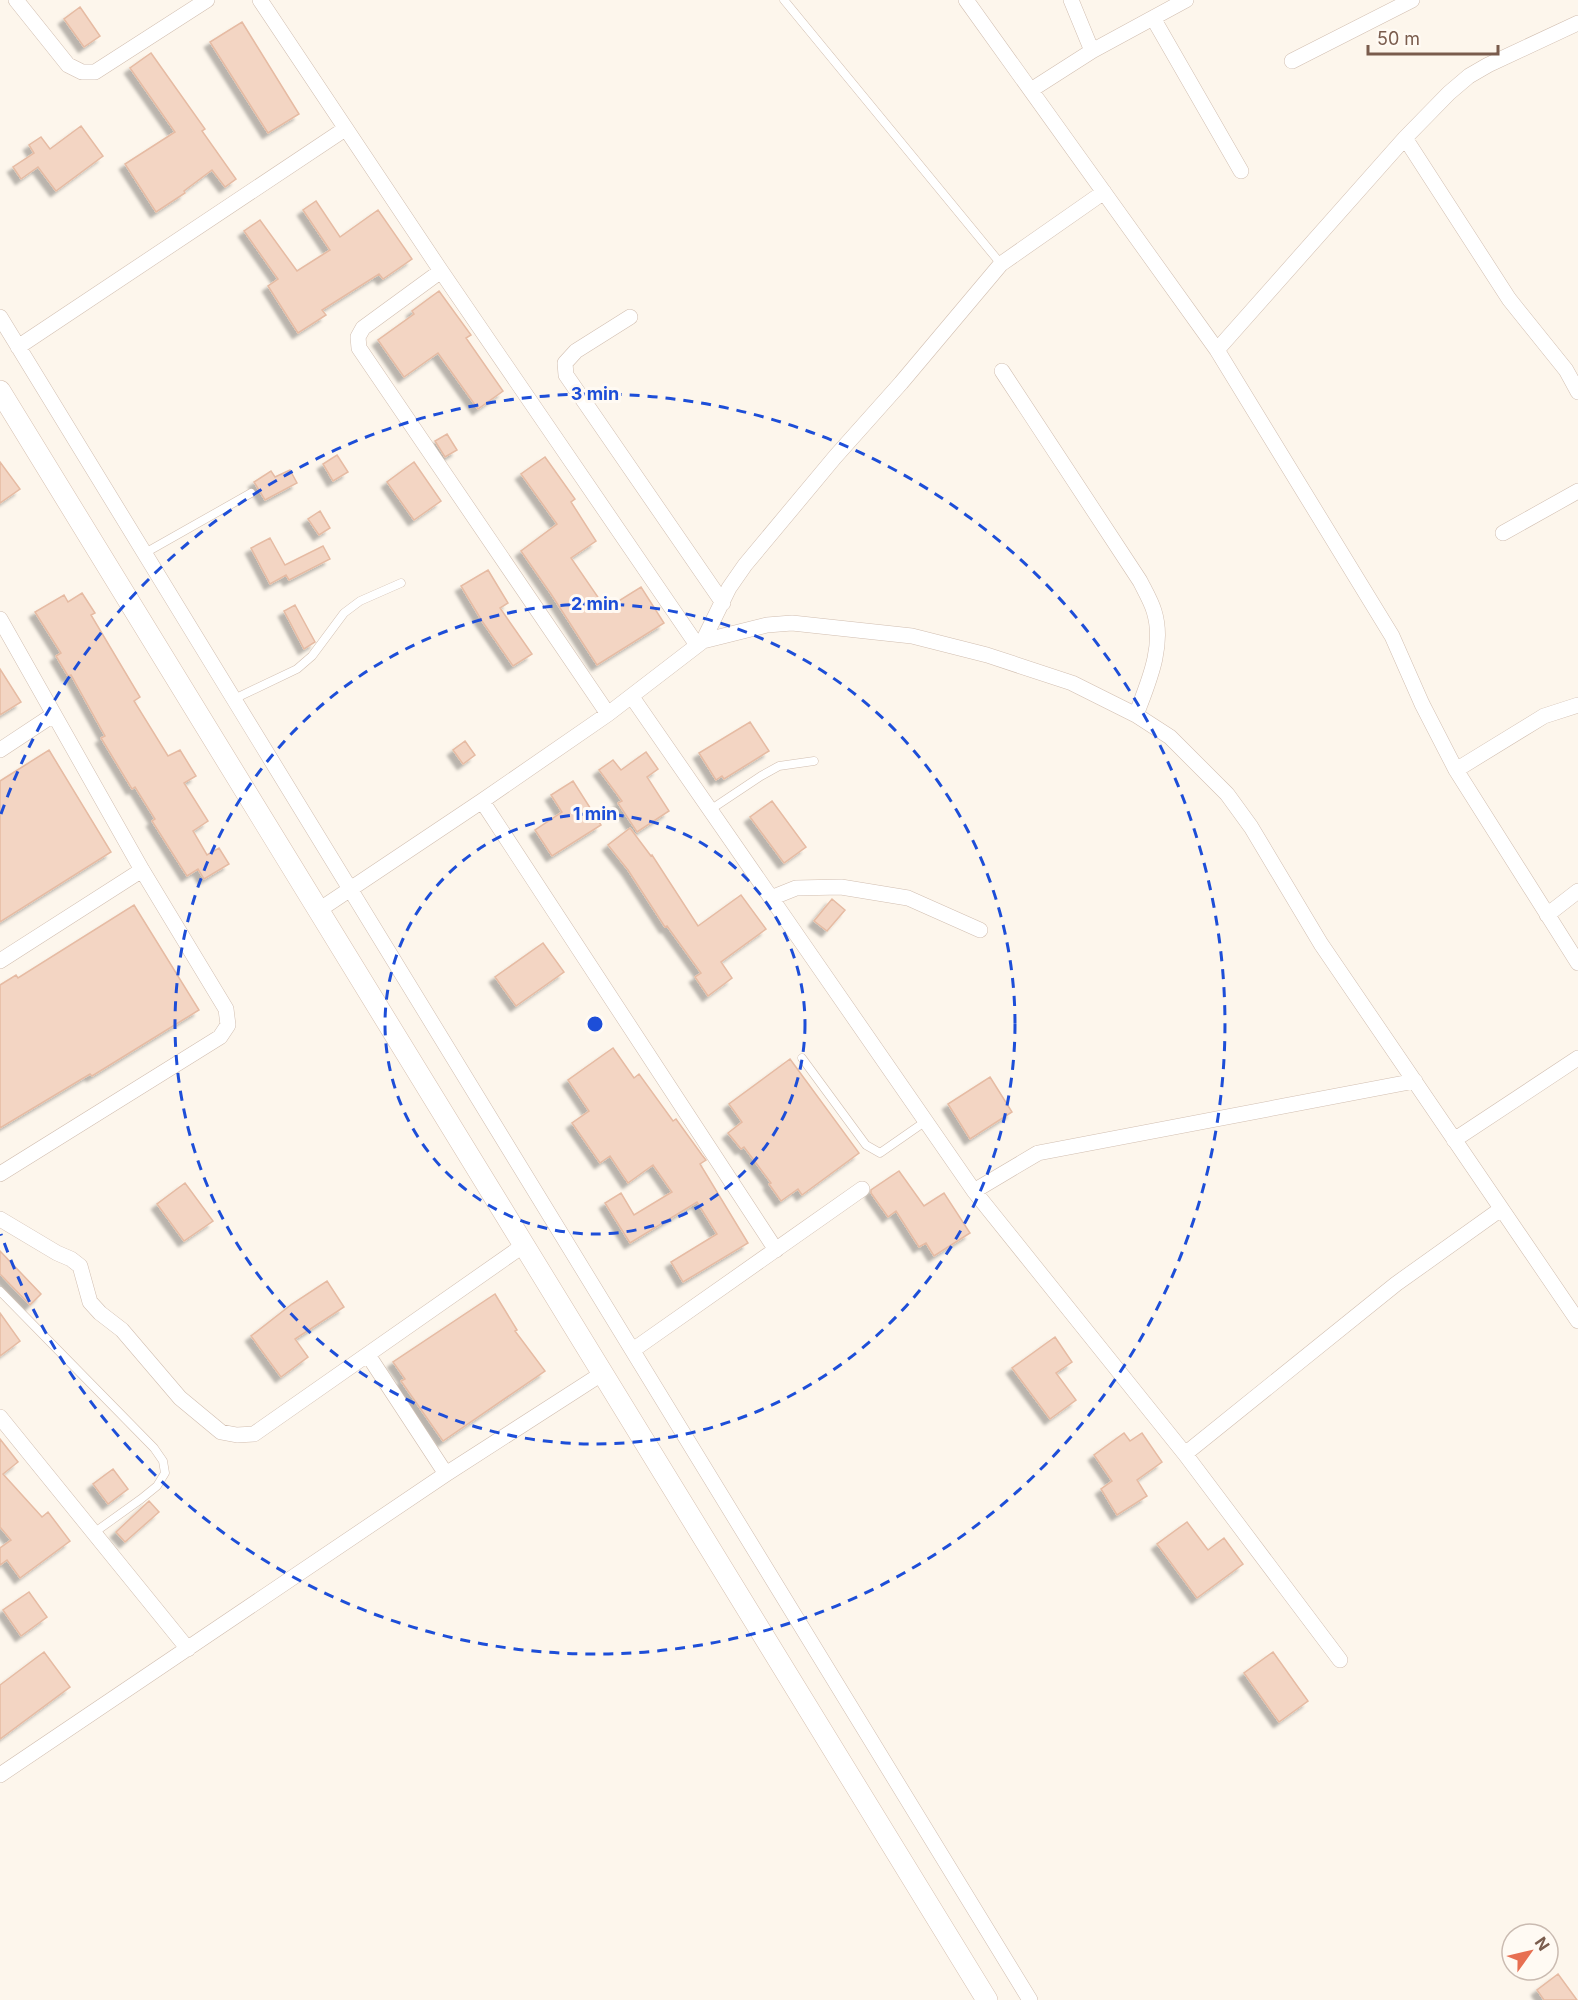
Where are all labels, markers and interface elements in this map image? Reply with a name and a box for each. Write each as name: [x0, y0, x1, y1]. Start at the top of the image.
scale bar: [1368, 18, 1498, 56]
text: 50 m: [1377, 28, 1420, 49]
text: 3 min: [571, 383, 619, 404]
text: 2 min: [571, 593, 619, 614]
text: 1 min: [573, 803, 617, 824]
centre of rings: [585, 1014, 605, 1034]
north arrow: [1500, 1922, 1560, 1982]
text: N: [1531, 1933, 1554, 1954]

